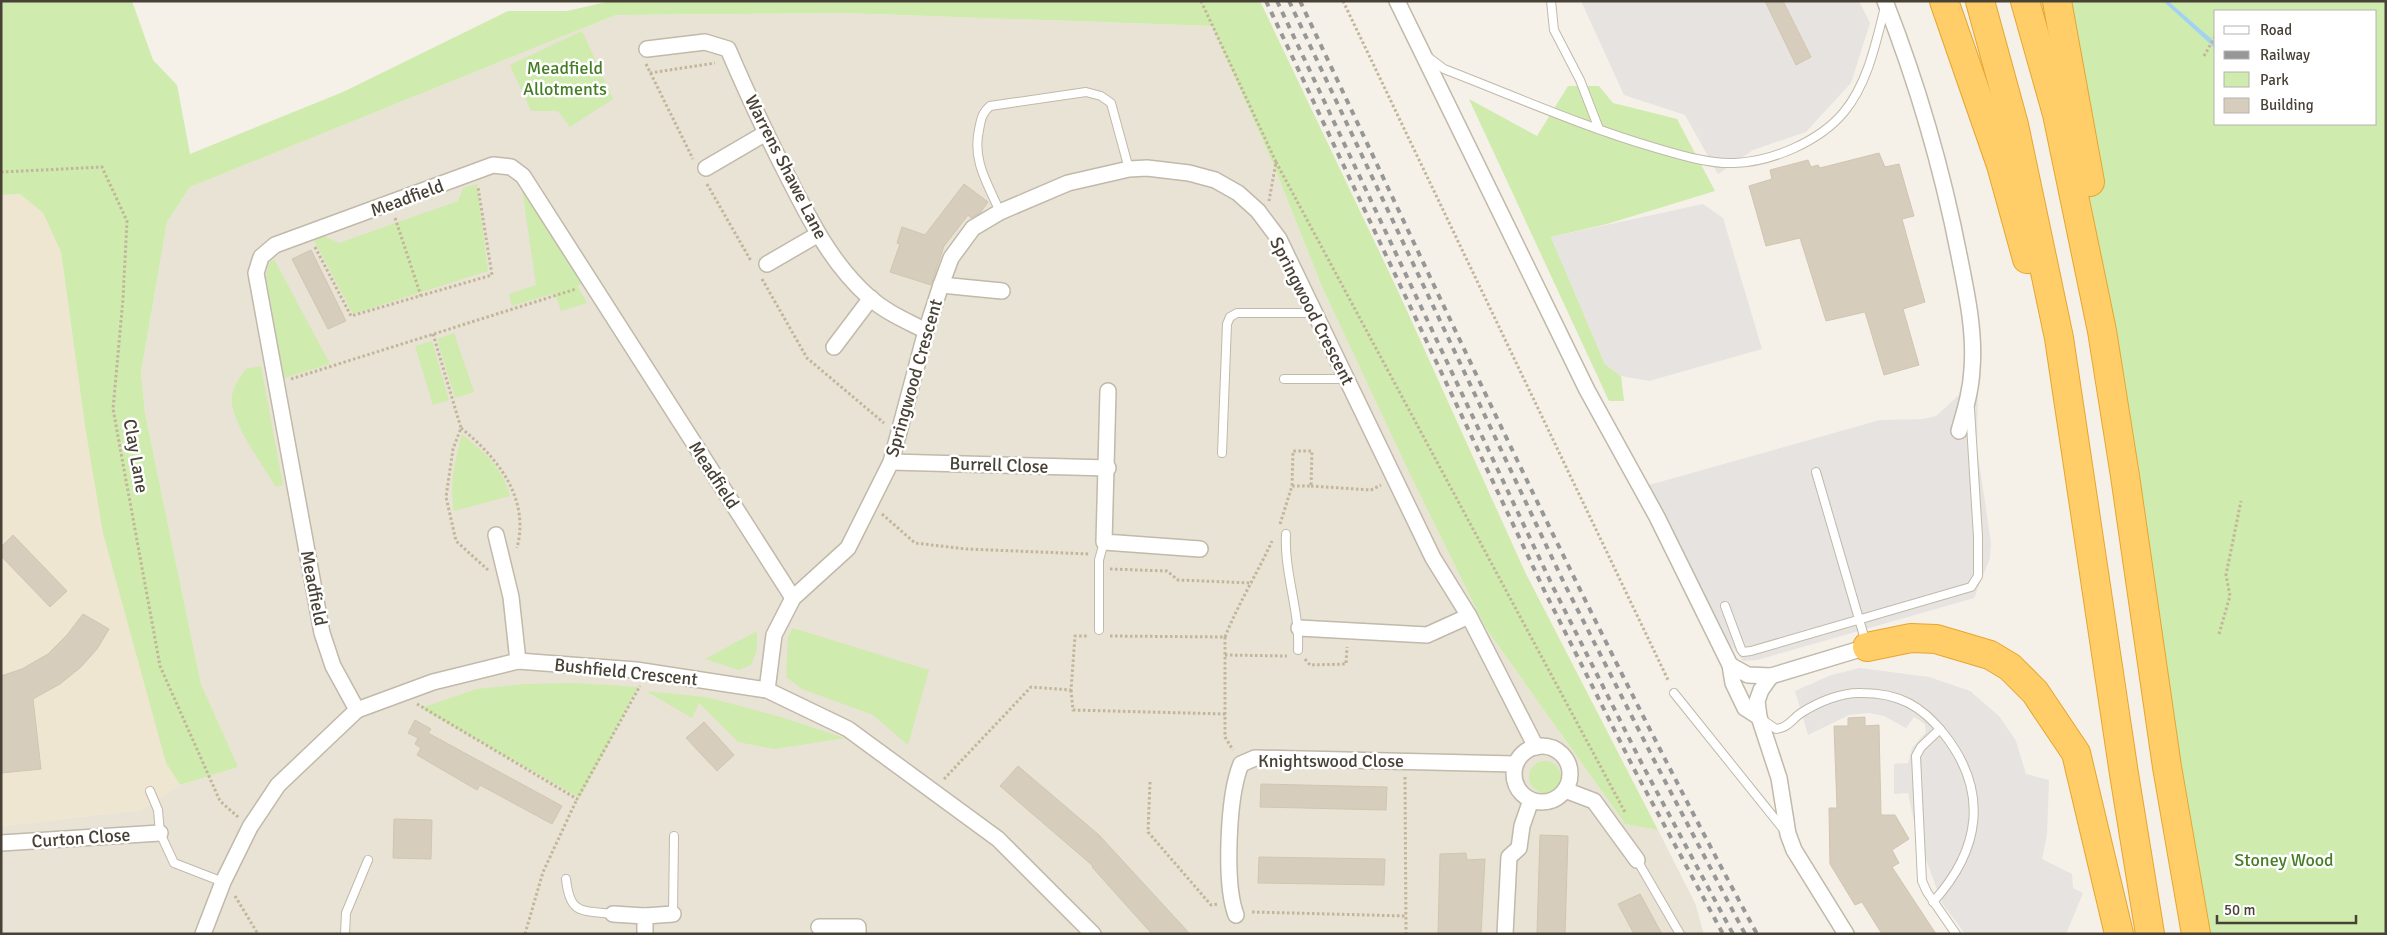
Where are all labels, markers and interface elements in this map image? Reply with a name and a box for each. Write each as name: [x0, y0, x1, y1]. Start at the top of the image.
legend: [2214, 10, 2377, 125]
text: Road: [2260, 21, 2292, 39]
text: Railway: [2260, 46, 2310, 64]
park label: Meadfield Allotments: [523, 57, 607, 100]
text: Park: [2260, 71, 2289, 89]
street label: Warrens Shawe Lane: [740, 91, 832, 243]
text: Building: [2260, 96, 2314, 114]
street label: Meadfield: [367, 175, 447, 221]
street label: Springwood Crescent: [1265, 233, 1359, 389]
street label: Springwood Crescent: [881, 297, 947, 459]
street label: Clay Lane: [119, 417, 153, 495]
street label: Meadfield: [684, 437, 744, 513]
street label: Burrell Close: [949, 452, 1049, 478]
street label: Meadfield: [296, 548, 332, 628]
street label: Bushfield Crescent: [553, 654, 699, 690]
street label: Knightswood Close: [1258, 750, 1404, 772]
street label: Curton Close: [31, 824, 131, 852]
park label: Stoney Wood: [2234, 849, 2334, 871]
scale bar: [2217, 892, 2356, 924]
text: 50 m: [2224, 901, 2255, 919]

